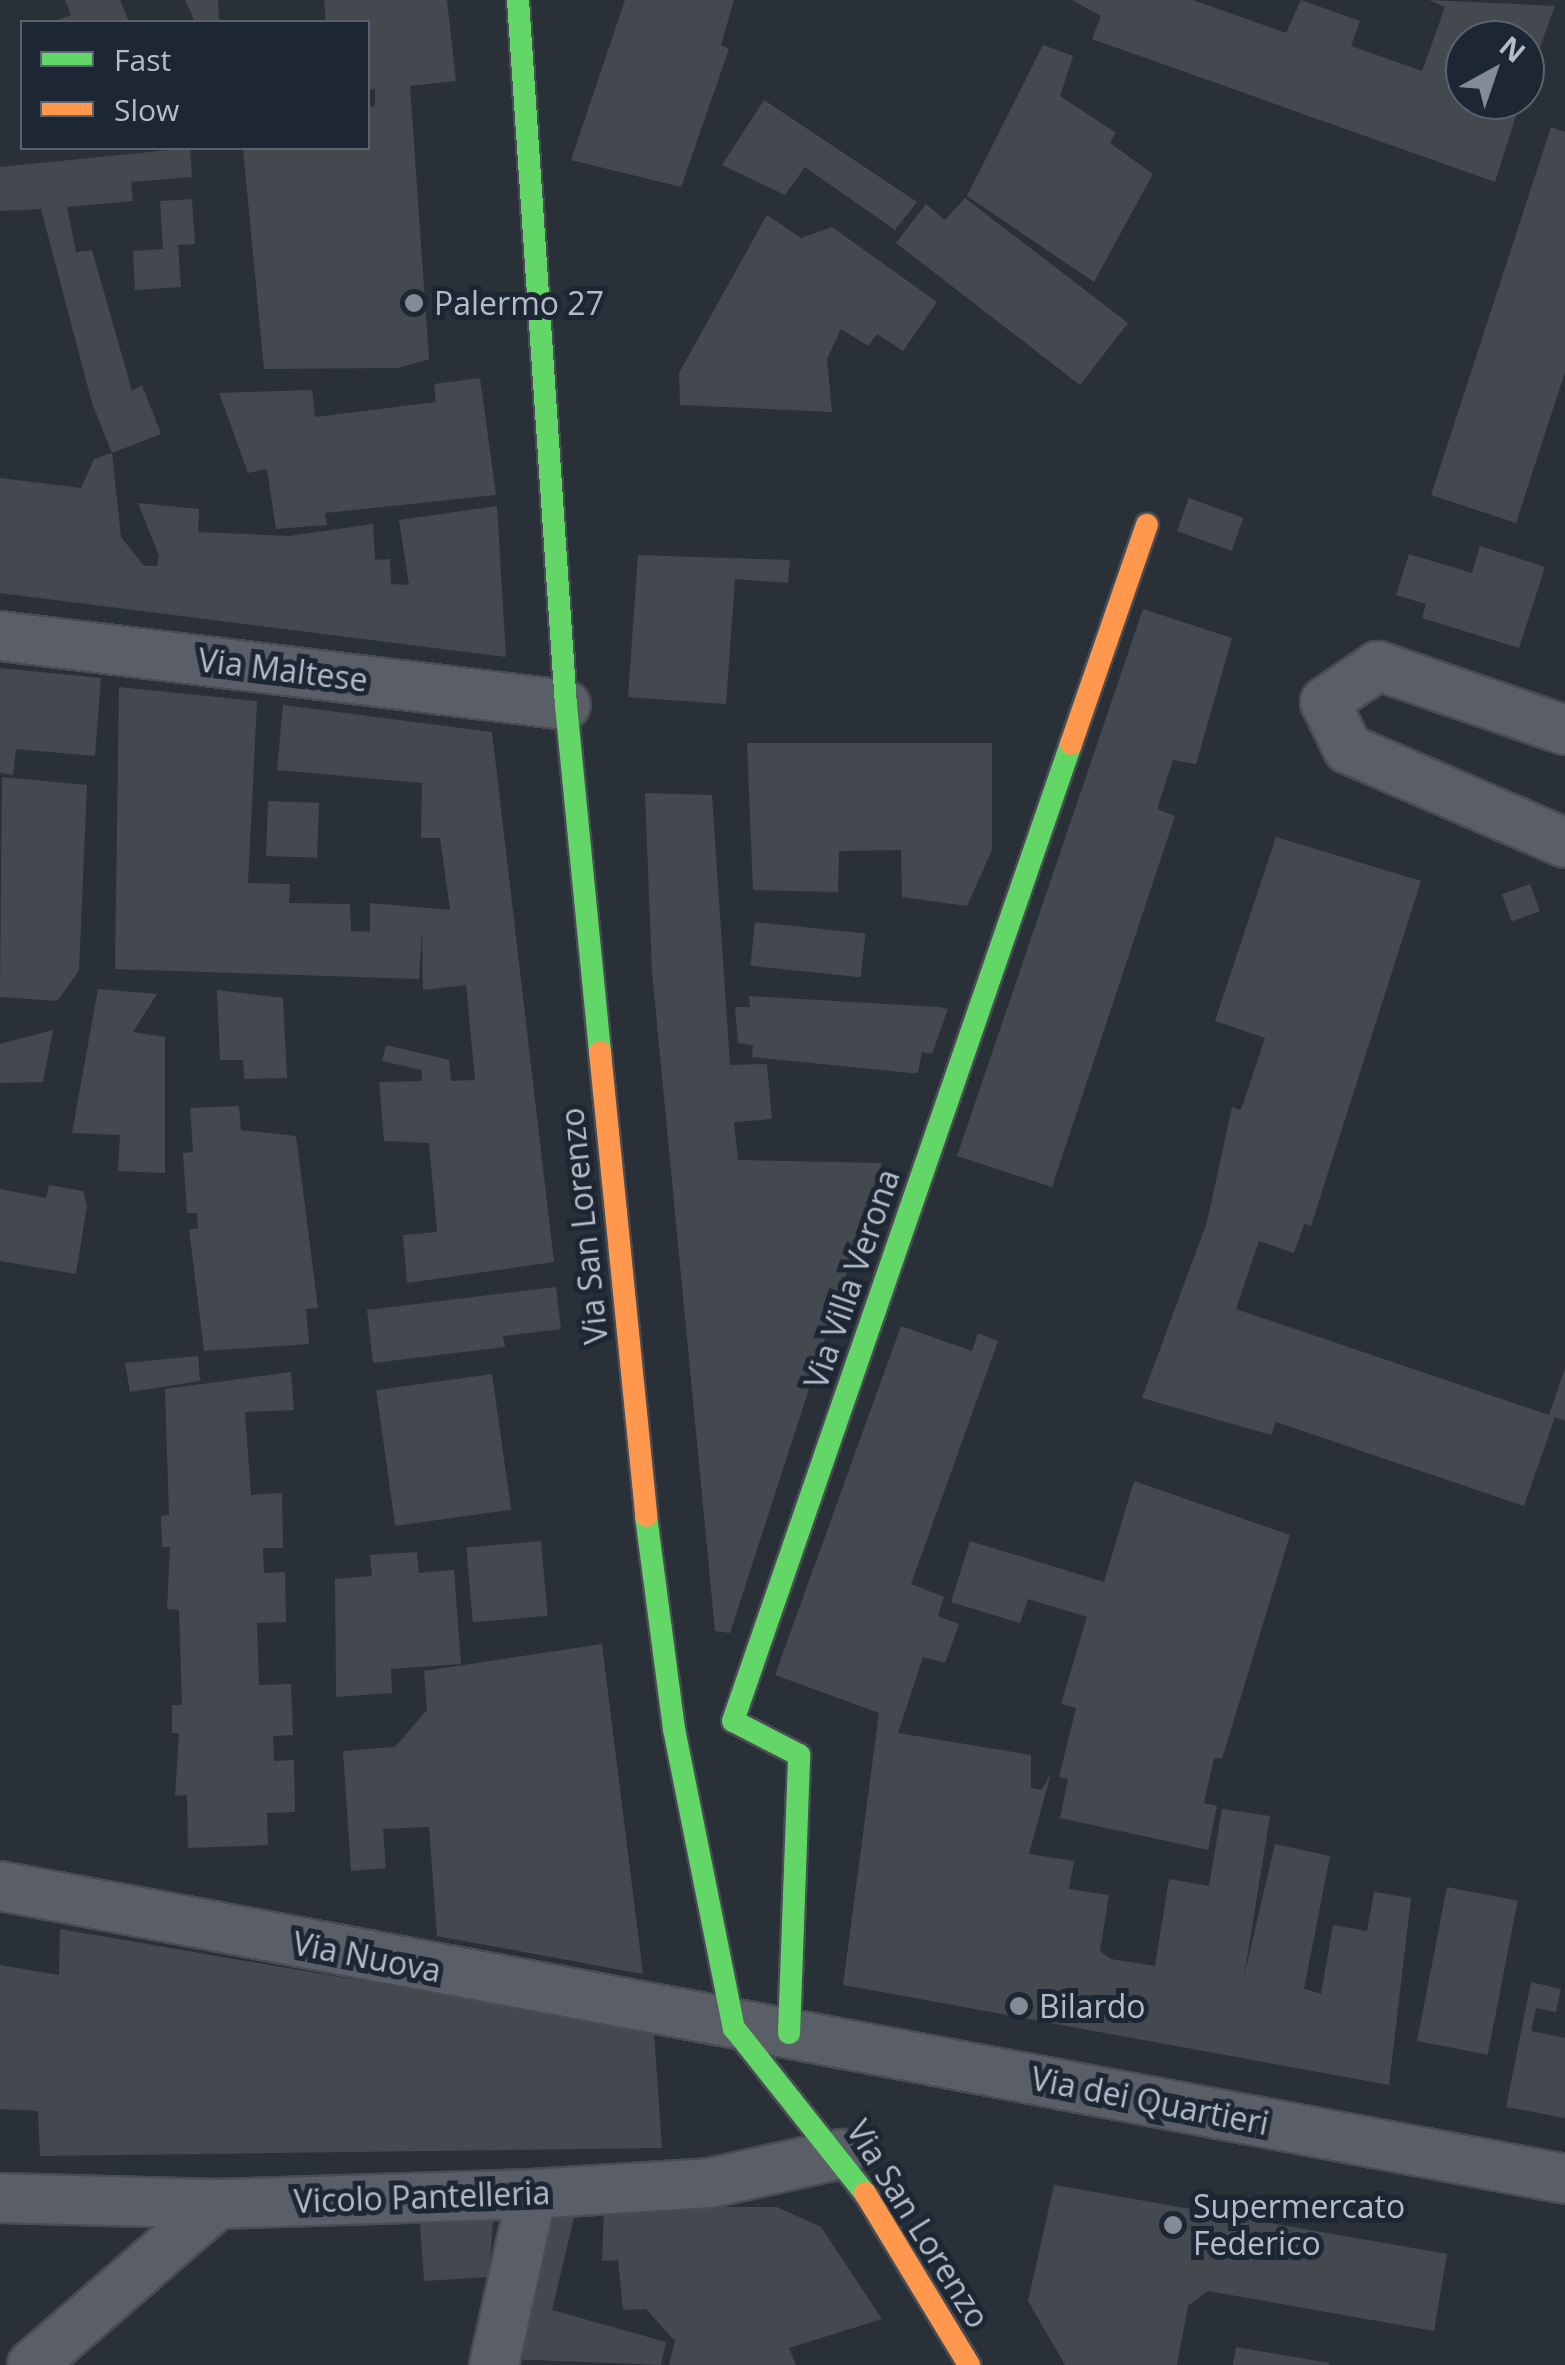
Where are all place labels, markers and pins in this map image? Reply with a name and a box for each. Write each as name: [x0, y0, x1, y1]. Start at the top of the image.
place label: Palermo 27: [434, 284, 604, 322]
marker: Palermo 27: [403, 292, 425, 314]
place label: Bilardo: [1039, 1987, 1146, 2025]
marker: Bilardo: [1008, 1995, 1030, 2017]
place label: Supermercato Federico: [1193, 2188, 1405, 2263]
marker: Supermercato Federico: [1162, 2214, 1184, 2236]

